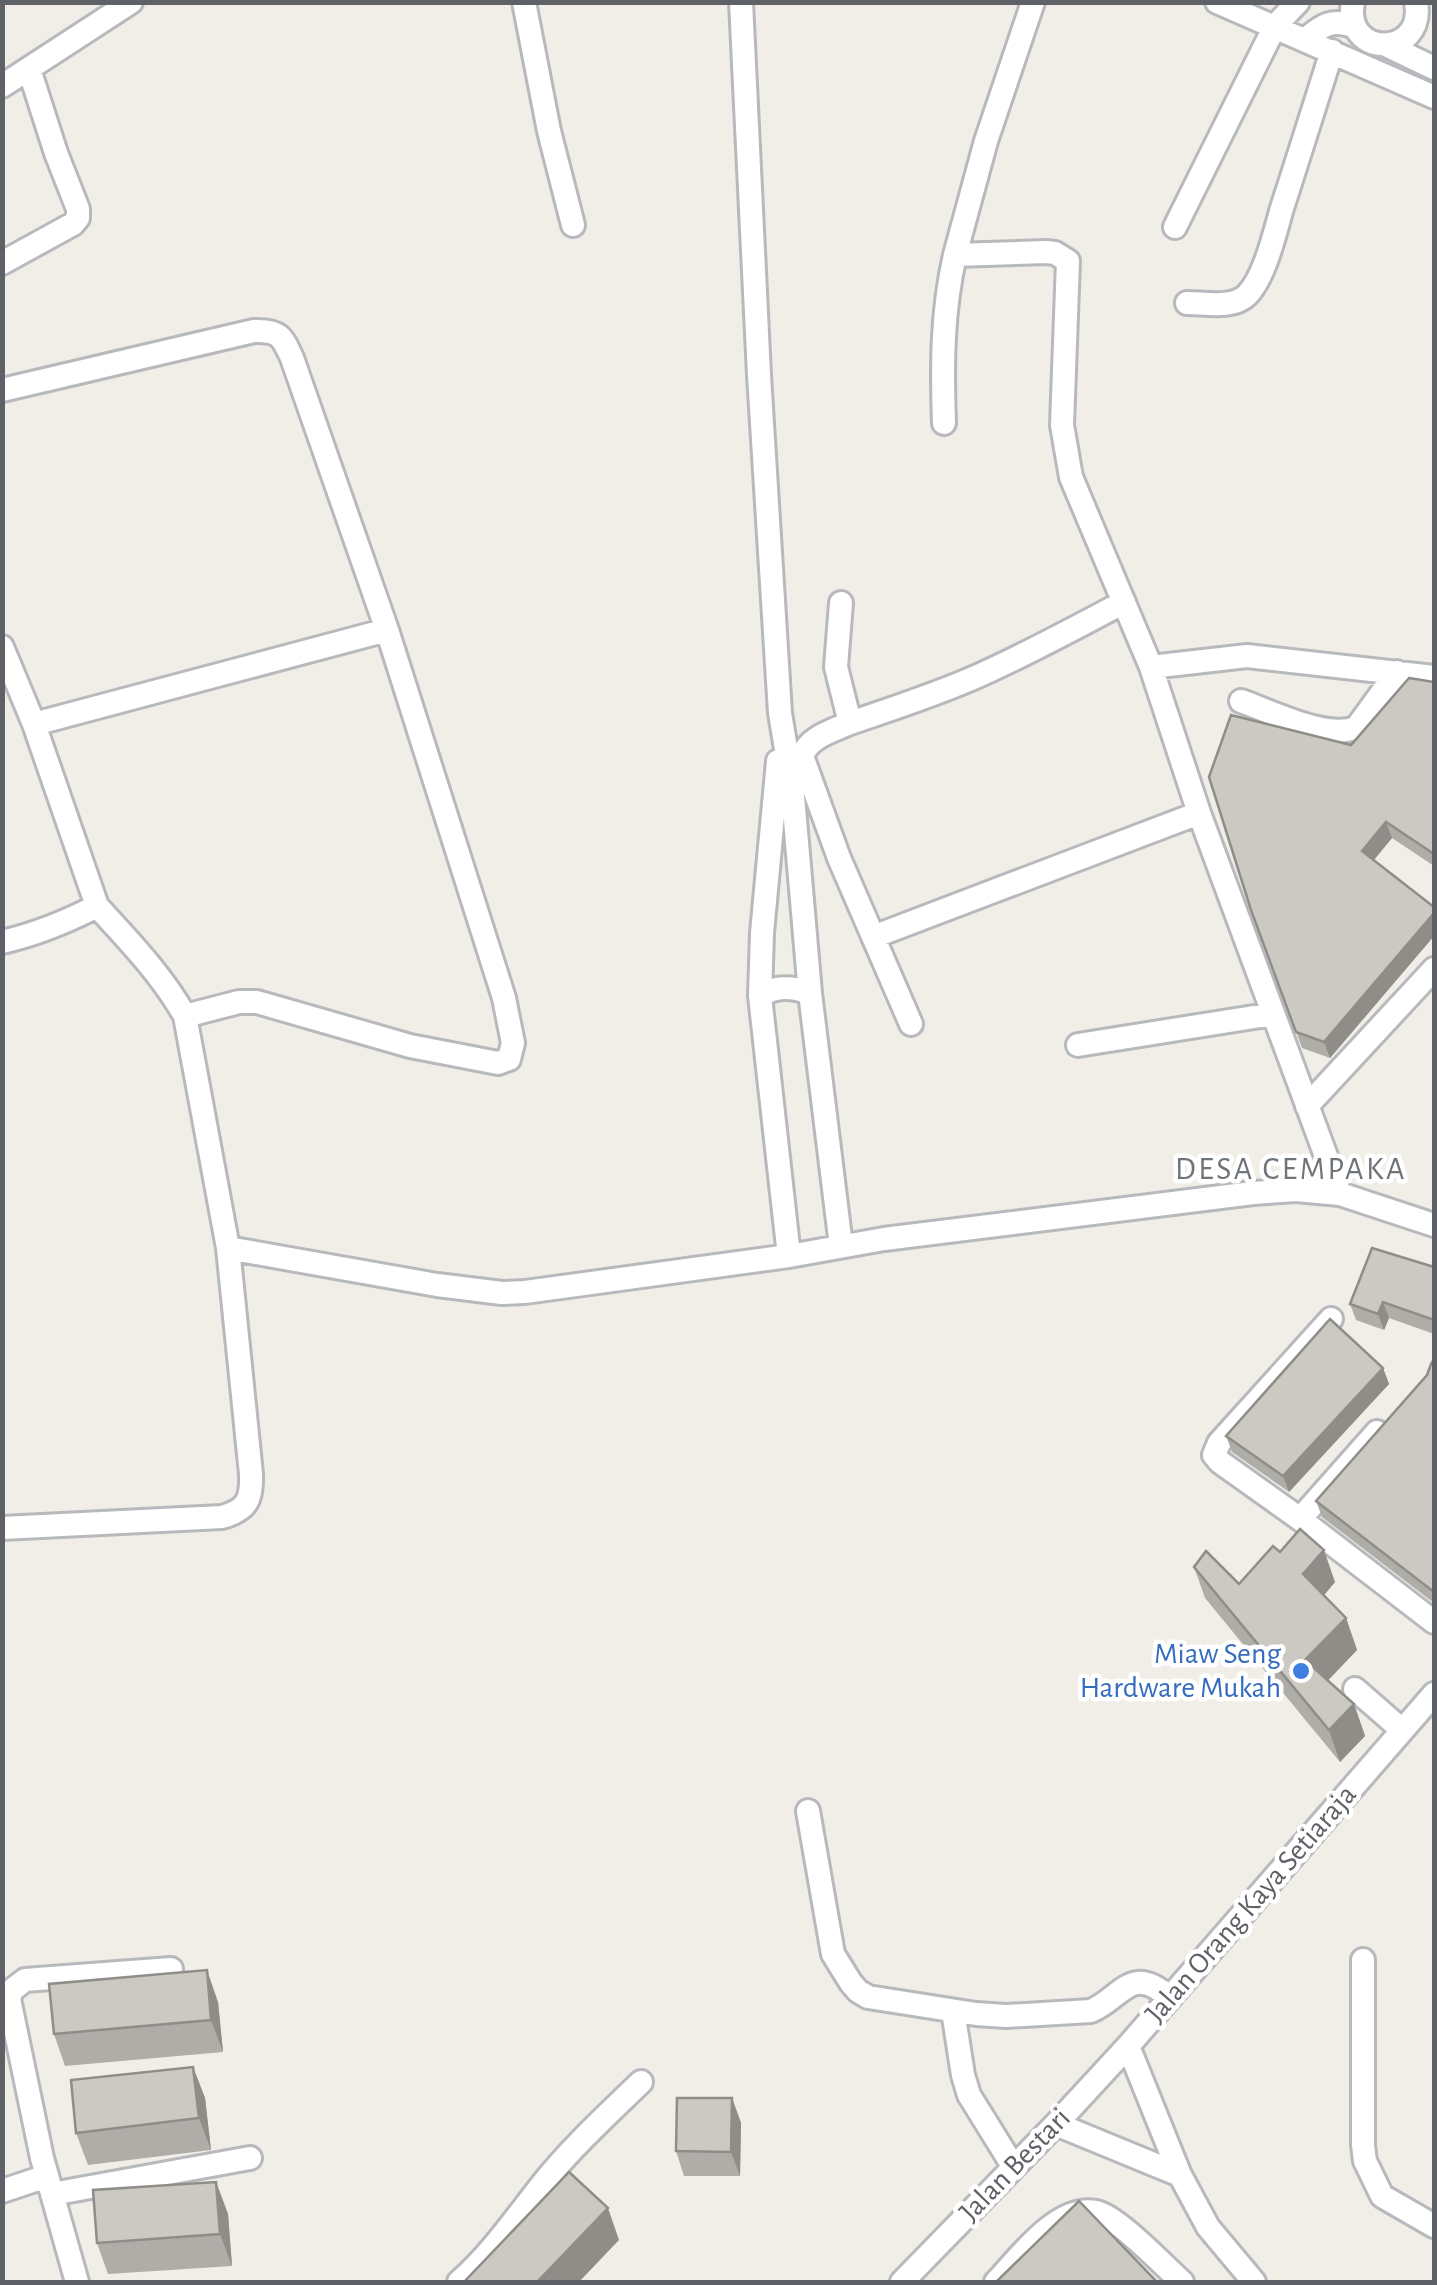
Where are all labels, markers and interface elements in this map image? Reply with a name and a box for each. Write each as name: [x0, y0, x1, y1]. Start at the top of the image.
district label: DESA CEMPAKA: [1175, 1153, 1407, 1185]
place label: Miaw Seng Hardware Mukah: [1080, 1639, 1281, 1703]
marker: Miaw Seng Hardware Mukah: [1290, 1660, 1312, 1682]
street label: Jalan Orang Kaya Setiaraja: [1140, 1779, 1362, 2029]
street label: Jalan Bestari: [954, 2103, 1076, 2227]

